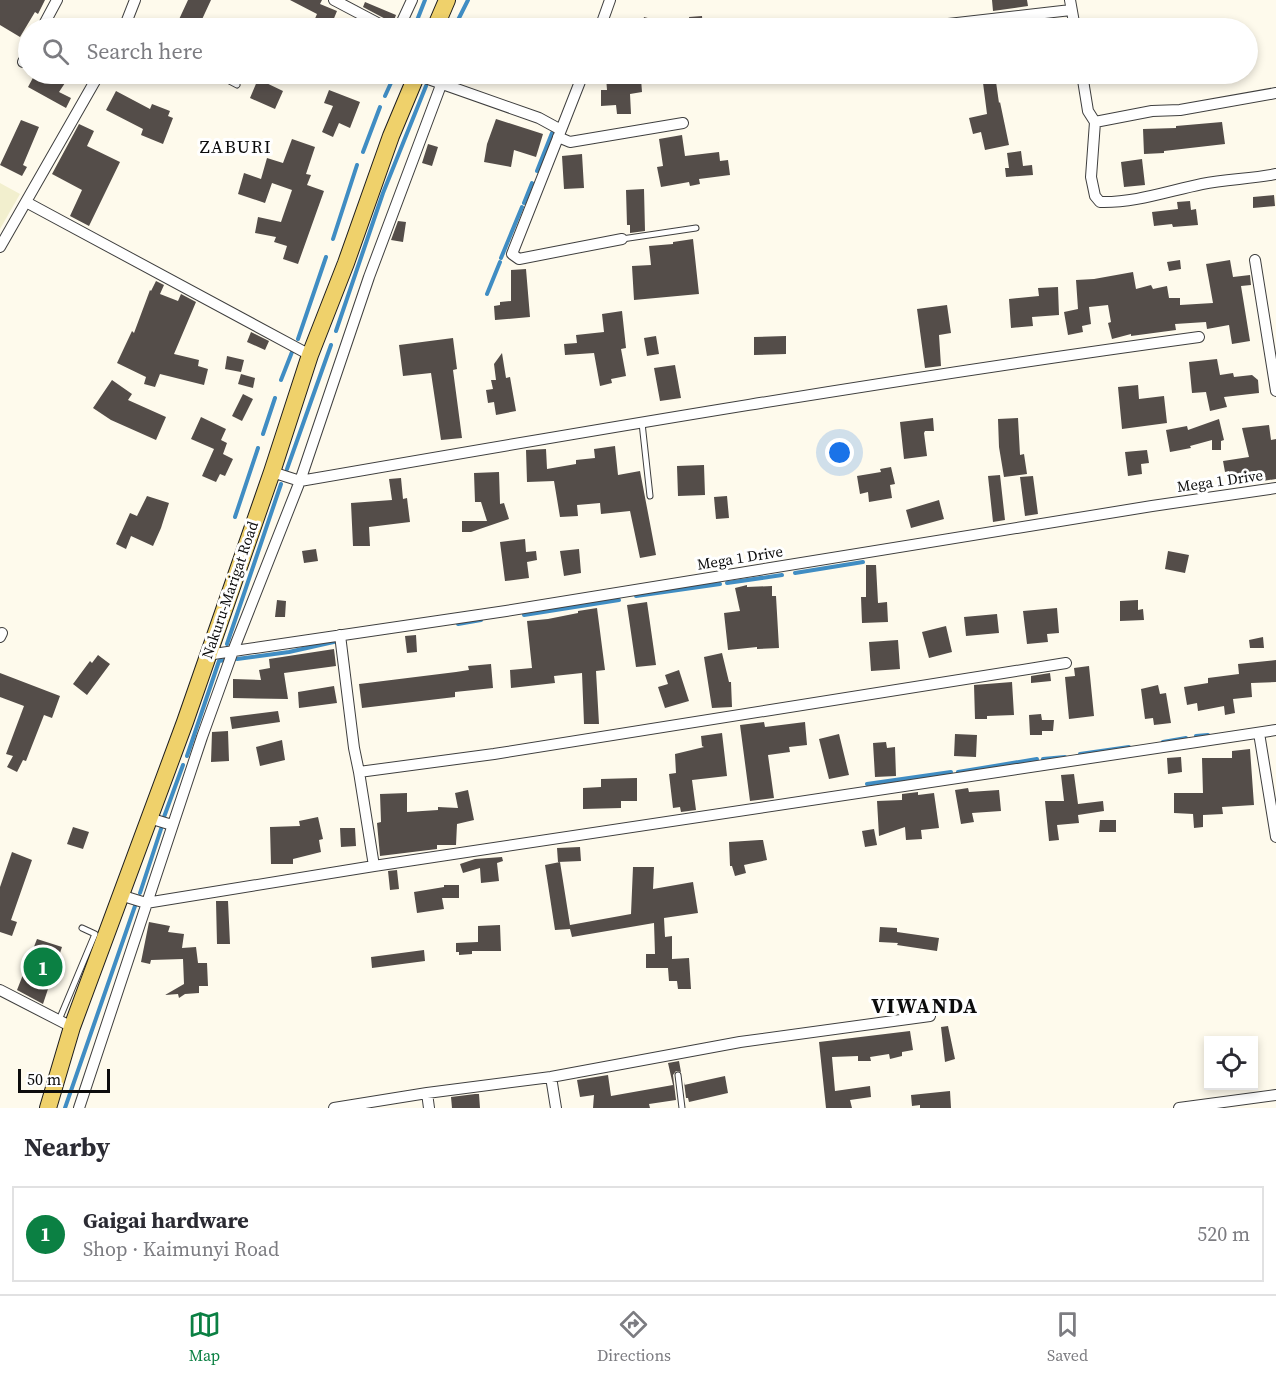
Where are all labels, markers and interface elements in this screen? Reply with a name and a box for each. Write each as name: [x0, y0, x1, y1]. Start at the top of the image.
search box: [18, 18, 1258, 84]
icon: search: [39, 35, 72, 68]
text: Search here: [87, 36, 203, 66]
district label: ZABURI: [200, 134, 272, 159]
your location: [825, 438, 854, 467]
street label: Mega 1 Drive: [1176, 464, 1265, 497]
street label: Nakuru-Marigat Road: [196, 518, 263, 661]
street label: Mega 1 Drive: [695, 540, 785, 575]
pin: 1: [24, 944, 63, 990]
district label: VIWANDA: [871, 991, 979, 1020]
map controls: [1204, 1036, 1258, 1090]
button: locate: [1204, 1036, 1258, 1090]
scale bar: [18, 1066, 110, 1094]
text: 50 m: [27, 1068, 61, 1090]
text: Nearby: [24, 1129, 110, 1165]
text: Gaigai hardware: [83, 1205, 249, 1235]
text: 1: [40, 1220, 51, 1248]
text: 520 m: [1197, 1220, 1250, 1248]
text: Shop · Kaimunyi Road: [83, 1235, 279, 1263]
tab: Map: [188, 1308, 221, 1366]
tab: Directions: [597, 1308, 671, 1366]
tab: Saved: [1047, 1308, 1088, 1366]

